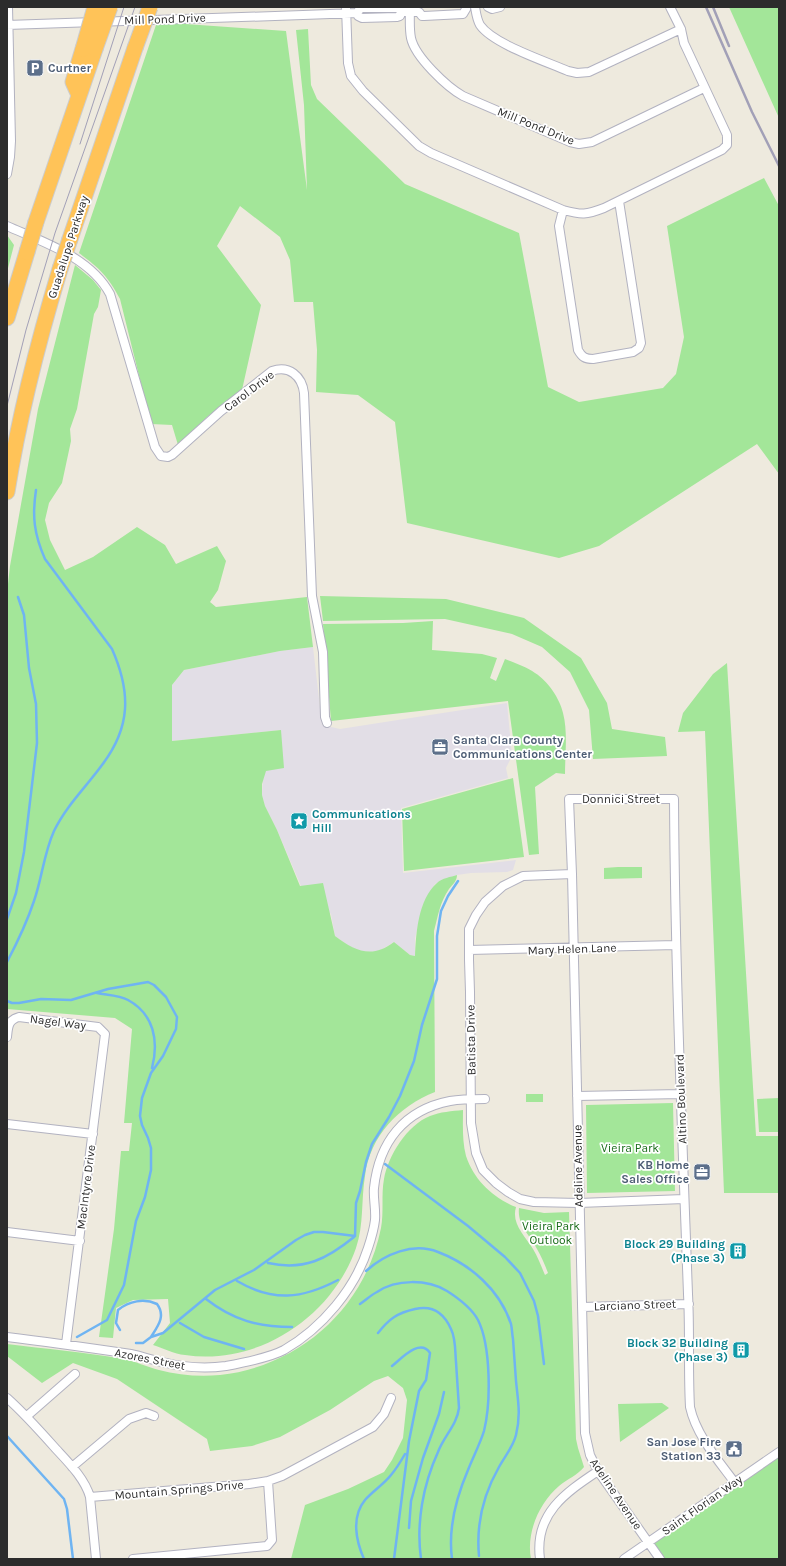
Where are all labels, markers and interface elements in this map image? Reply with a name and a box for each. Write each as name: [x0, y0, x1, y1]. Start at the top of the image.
street label: Mill Pond Drive: [124, 11, 206, 27]
parking icon: Curtner: [25, 58, 45, 78]
place label: Curtner: [48, 61, 91, 75]
street label: Mill Pond Drive: [495, 104, 577, 148]
street label: Guadalupe Parkway: [45, 193, 91, 300]
street label: Carol Drive: [221, 368, 277, 414]
place label: Santa Clara County Communications Center: [453, 733, 592, 761]
office icon: Santa Clara County Communications Center: [430, 737, 450, 757]
street label: Donnici Street: [582, 792, 661, 806]
place label: Communications Hill: [312, 807, 411, 835]
place icon: Communications Hill: [289, 811, 309, 831]
street label: Mary Helen Lane: [527, 940, 617, 958]
street label: Batista Drive: [463, 1005, 479, 1075]
street label: Nagel Way: [29, 1012, 87, 1032]
street label: Altino Boulevard: [672, 1054, 690, 1144]
street label: Adeline Avenue: [570, 1124, 586, 1208]
park label: Vieira Park: [601, 1141, 659, 1155]
street label: MacIntyre Drive: [74, 1144, 98, 1230]
place label: KB Home Sales Office: [621, 1158, 689, 1186]
office icon: KB Home Sales Office: [692, 1162, 712, 1182]
park label: Vieira Park Outlook: [522, 1219, 580, 1247]
place label: Block 29 Building (Phase 3): [624, 1237, 725, 1265]
building icon: Block 29 Building (Phase 3): [728, 1241, 748, 1261]
street label: Larciano Street: [594, 1297, 677, 1313]
place label: Block 32 Building (Phase 3): [627, 1336, 728, 1364]
building icon: Block 32 Building (Phase 3): [731, 1340, 751, 1360]
street label: Azores Street: [113, 1345, 187, 1373]
place label: San Jose Fire Station 33: [646, 1435, 721, 1463]
public building icon: San Jose Fire Station 33: [724, 1439, 744, 1459]
street label: Adeline Avenue: [587, 1456, 645, 1532]
street label: Saint Florian Way: [659, 1472, 745, 1538]
street label: Mountain Springs Drive: [114, 1477, 244, 1503]

